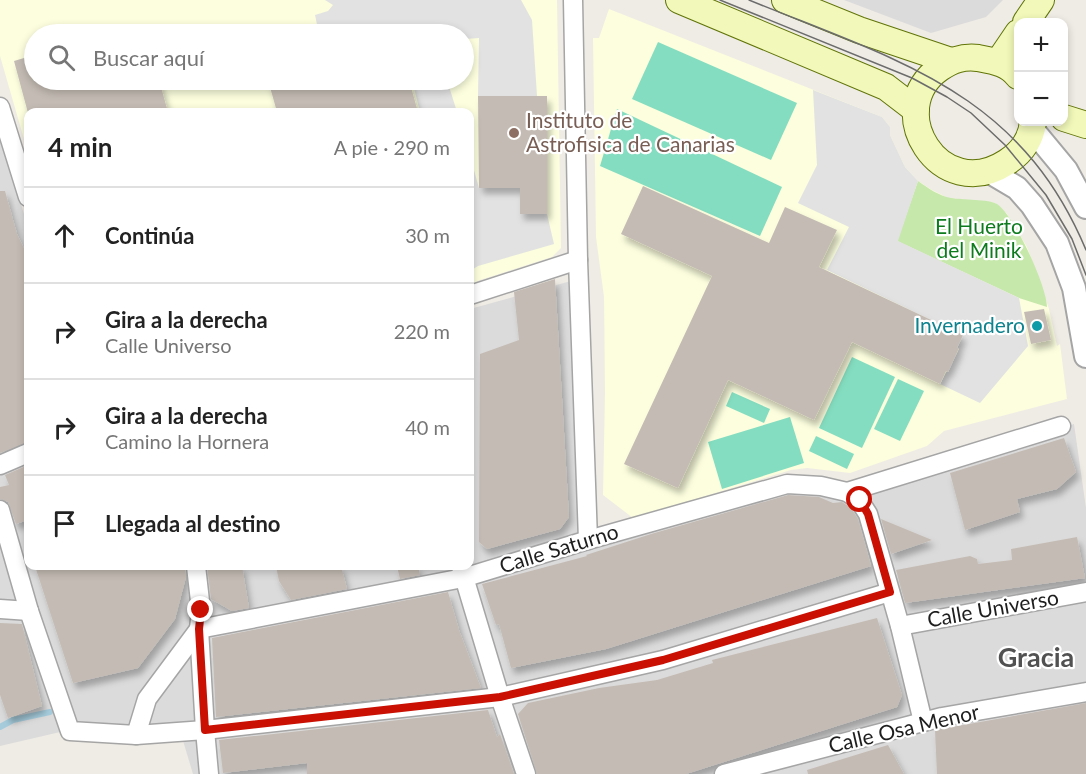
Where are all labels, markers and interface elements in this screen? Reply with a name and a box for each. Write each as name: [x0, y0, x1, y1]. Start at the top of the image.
map controls: [1014, 18, 1068, 126]
button: +: [1014, 18, 1068, 72]
search box: [24, 24, 474, 90]
icon: search: [45, 41, 78, 74]
text: Buscar aquí: [93, 44, 204, 71]
button: −: [1014, 72, 1068, 126]
place label: Instituto de Astrofisica de Canarias: [526, 107, 735, 156]
marker: Instituto de Astrofisica de Canarias: [507, 126, 521, 140]
text: 4 min: [48, 131, 112, 163]
text: A pie · 290 m: [334, 135, 450, 159]
park label: El Huerto del Minik: [935, 213, 1023, 262]
icon: ahead: [48, 219, 81, 252]
text: Continúa: [105, 222, 194, 249]
text: 30 m: [405, 223, 450, 247]
text: Gira a la derecha: [105, 306, 268, 333]
place label: Invernadero: [914, 312, 1025, 337]
icon: right: [48, 315, 81, 348]
text: 220 m: [394, 319, 450, 343]
marker: Invernadero: [1030, 319, 1044, 333]
text: Calle Universo: [105, 333, 232, 357]
text: Gira a la derecha: [105, 402, 268, 429]
icon: right: [48, 411, 81, 444]
text: 40 m: [405, 415, 450, 439]
text: Camino la Hornera: [105, 429, 269, 453]
route start: [846, 486, 872, 512]
icon: arrive: [48, 507, 81, 540]
text: Llegada al destino: [105, 510, 281, 537]
street label: Calle Saturno: [496, 518, 621, 577]
street label: Calle Universo: [925, 584, 1060, 631]
route end: [187, 596, 213, 622]
district label: Gracia: [998, 640, 1074, 673]
street label: Calle Osa Menor: [826, 698, 982, 757]

